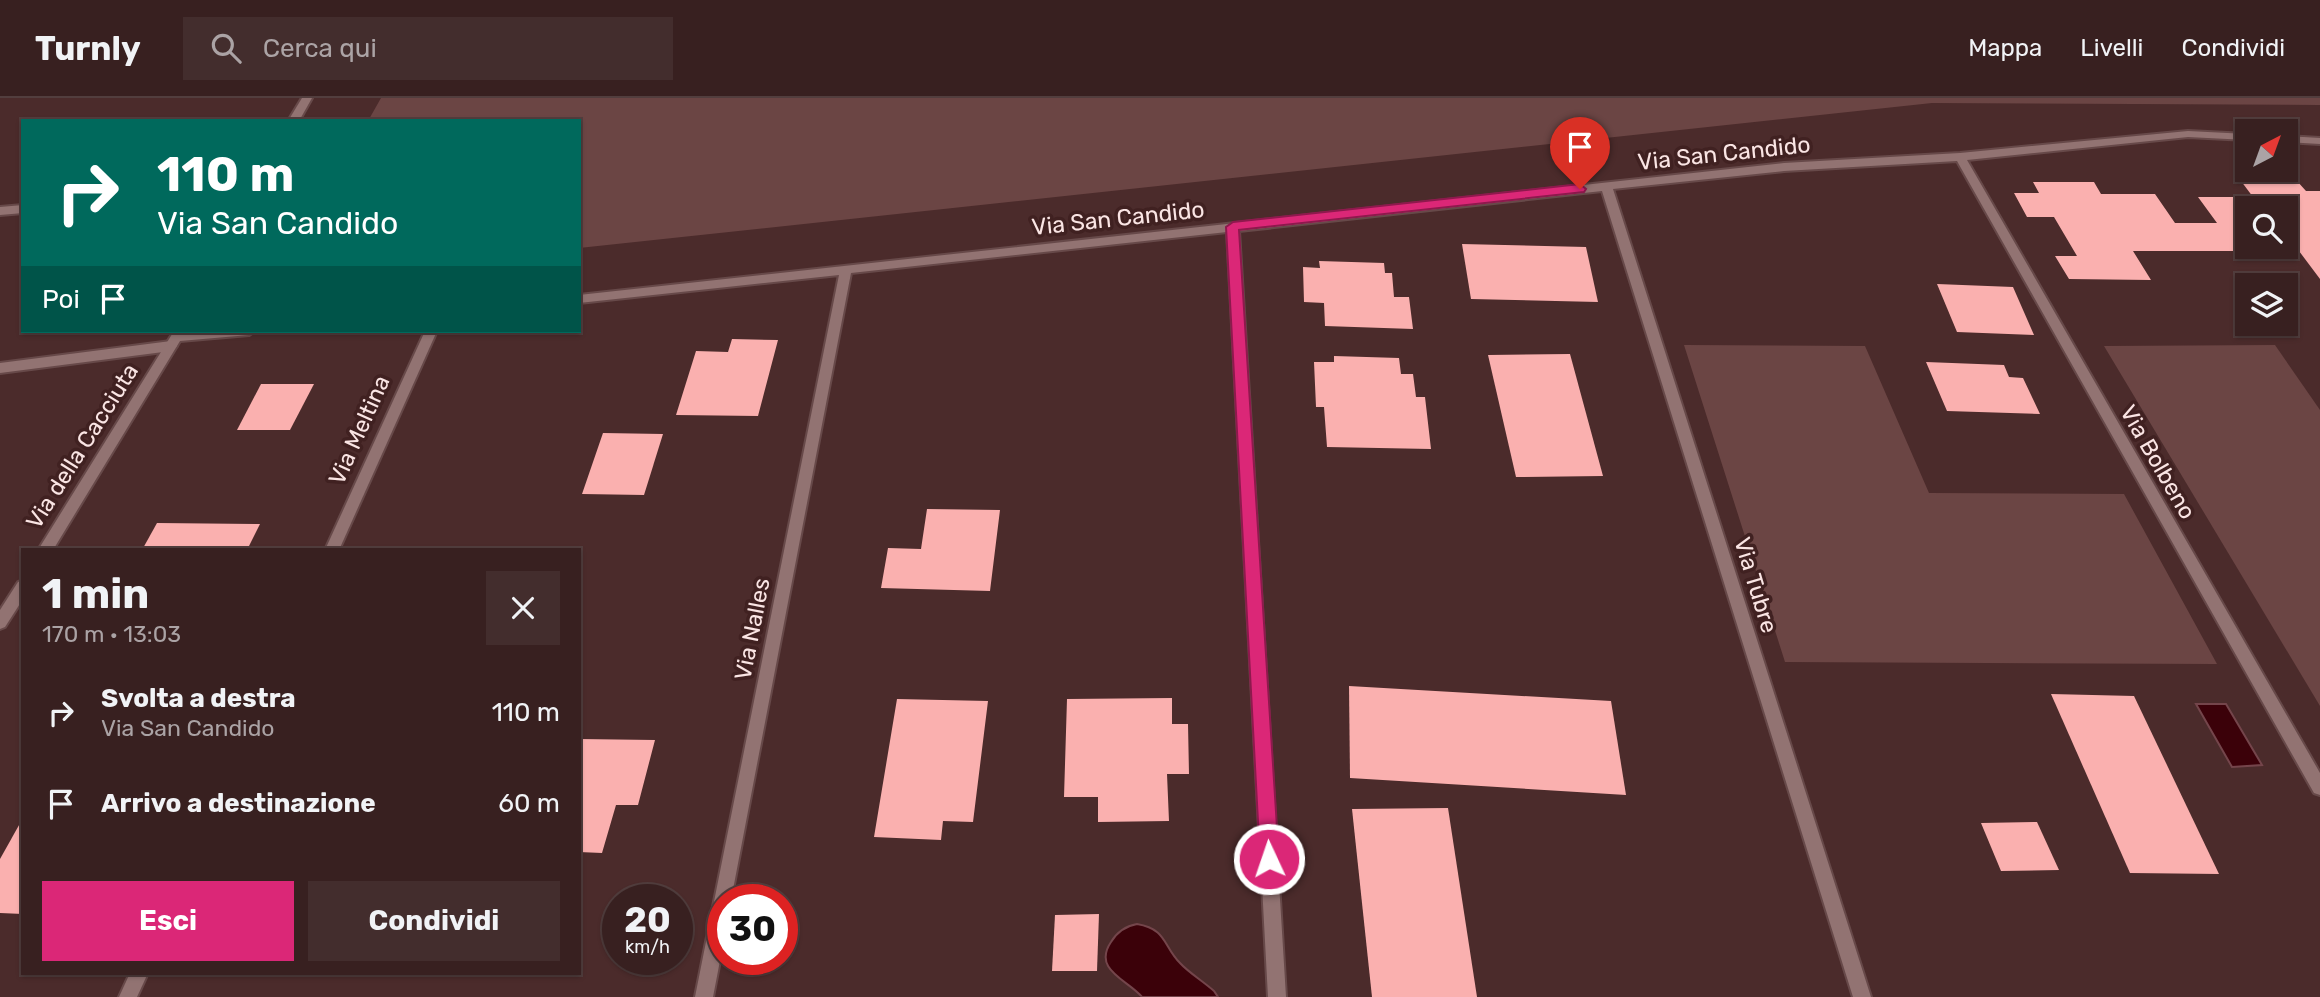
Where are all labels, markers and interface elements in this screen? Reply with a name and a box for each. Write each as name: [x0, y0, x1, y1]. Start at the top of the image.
search box: [183, 17, 673, 80]
text: Turnly: [35, 29, 141, 68]
icon: search: [207, 29, 245, 67]
text: Cerca qui: [263, 33, 377, 64]
text: Mappa: [1968, 34, 2042, 62]
text: Livelli: [2080, 34, 2143, 62]
text: Condividi: [2181, 34, 2285, 62]
pin: [1550, 117, 1610, 189]
north arrow: [2235, 119, 2298, 182]
map controls: [2235, 119, 2298, 336]
icon: arrive: [1561, 128, 1599, 166]
street label: Via San Candido: [1636, 130, 1812, 176]
text: 110 m: [157, 145, 294, 203]
icon: right: [42, 147, 133, 238]
street label: Via San Candido: [1030, 195, 1206, 241]
button: search: [2235, 196, 2298, 259]
text: Via San Candido: [157, 204, 398, 242]
button: layers: [2235, 273, 2298, 336]
icon: arrive: [94, 280, 132, 318]
text: Poi: [42, 284, 80, 315]
street label: Via della Cacciuta: [20, 358, 144, 534]
street label: Via Meltina: [322, 371, 396, 489]
street label: Via Bolbeno: [2114, 400, 2202, 524]
street label: Via Tubre: [1728, 534, 1784, 636]
text: 1 min: [42, 569, 149, 619]
button: close: [486, 571, 560, 645]
street label: Via Nalles: [728, 576, 776, 682]
text: 170 m · 13:03: [42, 620, 181, 648]
text: Svolta a destra: [101, 683, 296, 714]
icon: right: [42, 694, 80, 732]
text: 110 m: [492, 697, 560, 728]
text: Via San Candido: [101, 714, 275, 742]
icon: arrive: [42, 785, 80, 823]
text: Arrivo a destinazione: [101, 788, 376, 819]
text: 60 m: [498, 788, 560, 819]
position arrow: [1232, 822, 1306, 896]
button: Esci: [42, 881, 294, 961]
button: Condividi: [308, 881, 560, 961]
speed limit sign: 30: [707, 884, 798, 975]
text: 20: [624, 899, 671, 941]
text: km/h: [625, 936, 670, 958]

